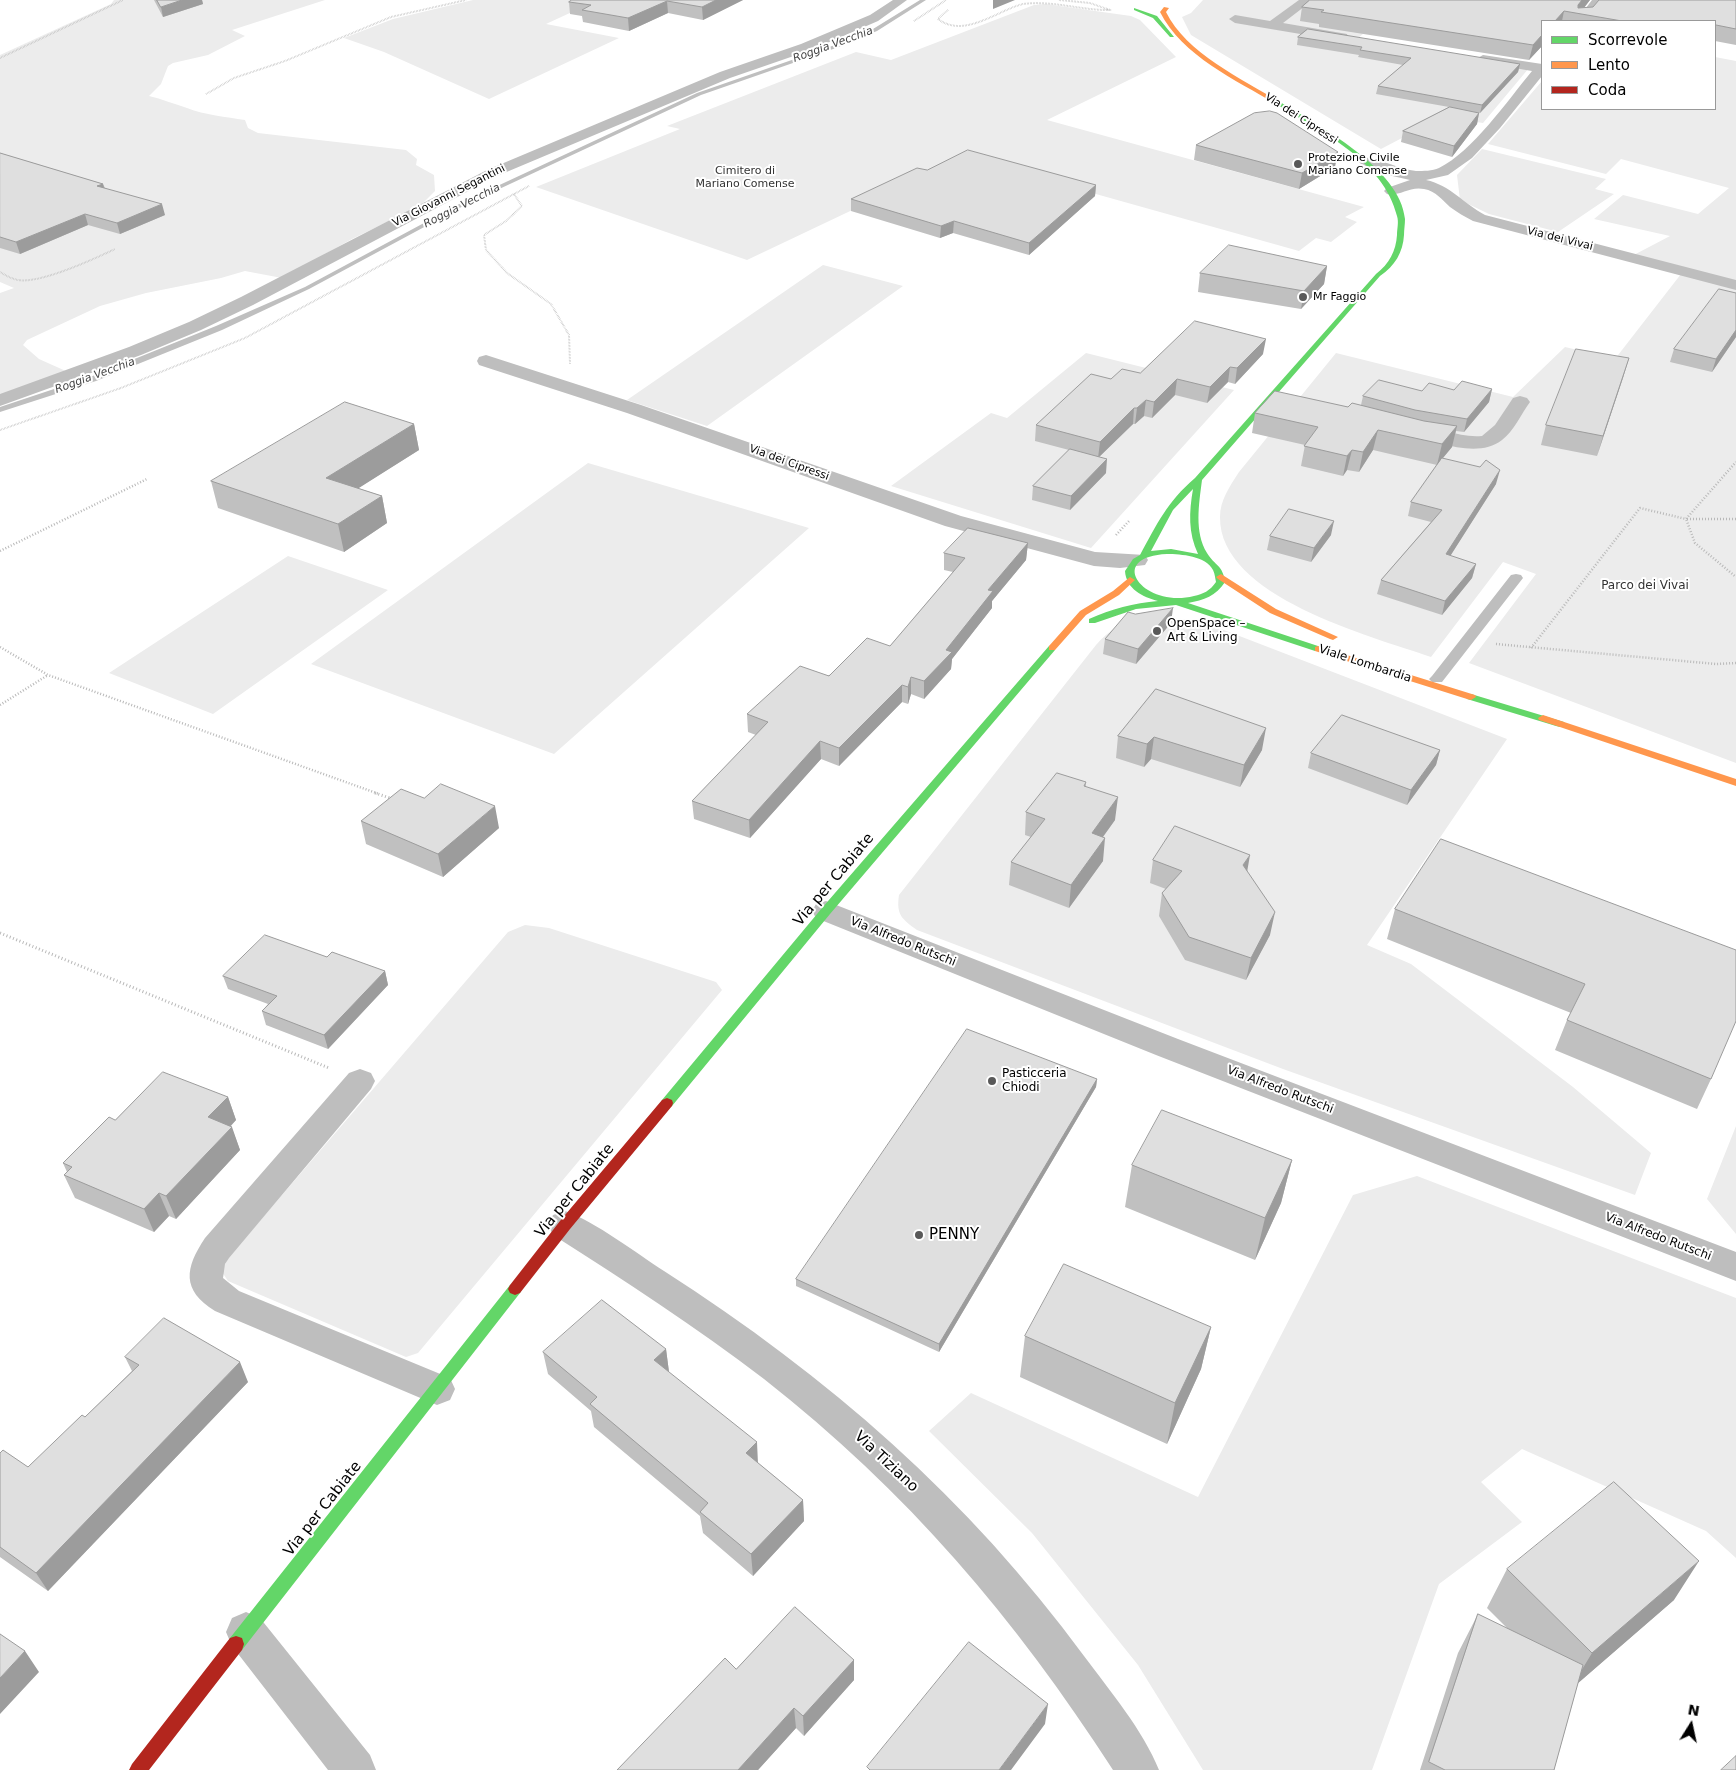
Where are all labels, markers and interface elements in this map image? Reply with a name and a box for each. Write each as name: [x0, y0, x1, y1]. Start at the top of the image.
legend: [1541, 20, 1716, 110]
water label: Roggia Vecchia: [791, 24, 875, 66]
text: Scorrevole: [1588, 31, 1667, 49]
text: Lento: [1588, 56, 1630, 74]
text: Coda: [1588, 81, 1626, 99]
street label: Via dei Cipressi: [1262, 91, 1340, 147]
place label: Protezione Civile Mariano Comense: [1308, 151, 1407, 177]
marker: Protezione Civile Mariano Comense: [1292, 158, 1304, 170]
street label: Via Giovanni Segantini: [391, 162, 507, 230]
park label: Cimitero di Mariano Comense: [695, 164, 795, 190]
water label: Roggia Vecchia: [422, 181, 502, 231]
street label: Via dei Vivai: [1526, 224, 1594, 254]
place label: Mr Faggio: [1313, 290, 1366, 304]
marker: Mr Faggio: [1297, 291, 1309, 303]
water label: Roggia Vecchia: [53, 355, 137, 397]
street label: Via dei Cipressi: [747, 442, 831, 484]
park label: Parco dei Vivai: [1601, 579, 1689, 593]
place label: OpenSpace – Art & Living: [1167, 617, 1245, 645]
marker: OpenSpace – Art & Living: [1151, 625, 1163, 637]
street label: Viale Lombardia: [1317, 642, 1413, 686]
street label: Via per Cabiate: [790, 830, 878, 930]
street label: Via Alfredo Rutschi: [848, 914, 958, 970]
street label: Via Alfredo Rutschi: [1225, 1063, 1335, 1117]
place label: Pasticceria Chiodi: [1002, 1067, 1067, 1095]
marker: Pasticceria Chiodi: [986, 1075, 998, 1087]
street label: Via per Cabiate: [532, 1140, 618, 1242]
street label: Via Alfredo Rutschi: [1603, 1210, 1713, 1264]
place label: PENNY: [929, 1226, 979, 1244]
marker: PENNY: [913, 1229, 925, 1241]
street label: Via Tiziano: [850, 1428, 922, 1496]
street label: Via per Cabiate: [280, 1458, 366, 1560]
north arrow: [1666, 1700, 1716, 1750]
text: N: [1686, 1701, 1701, 1719]

